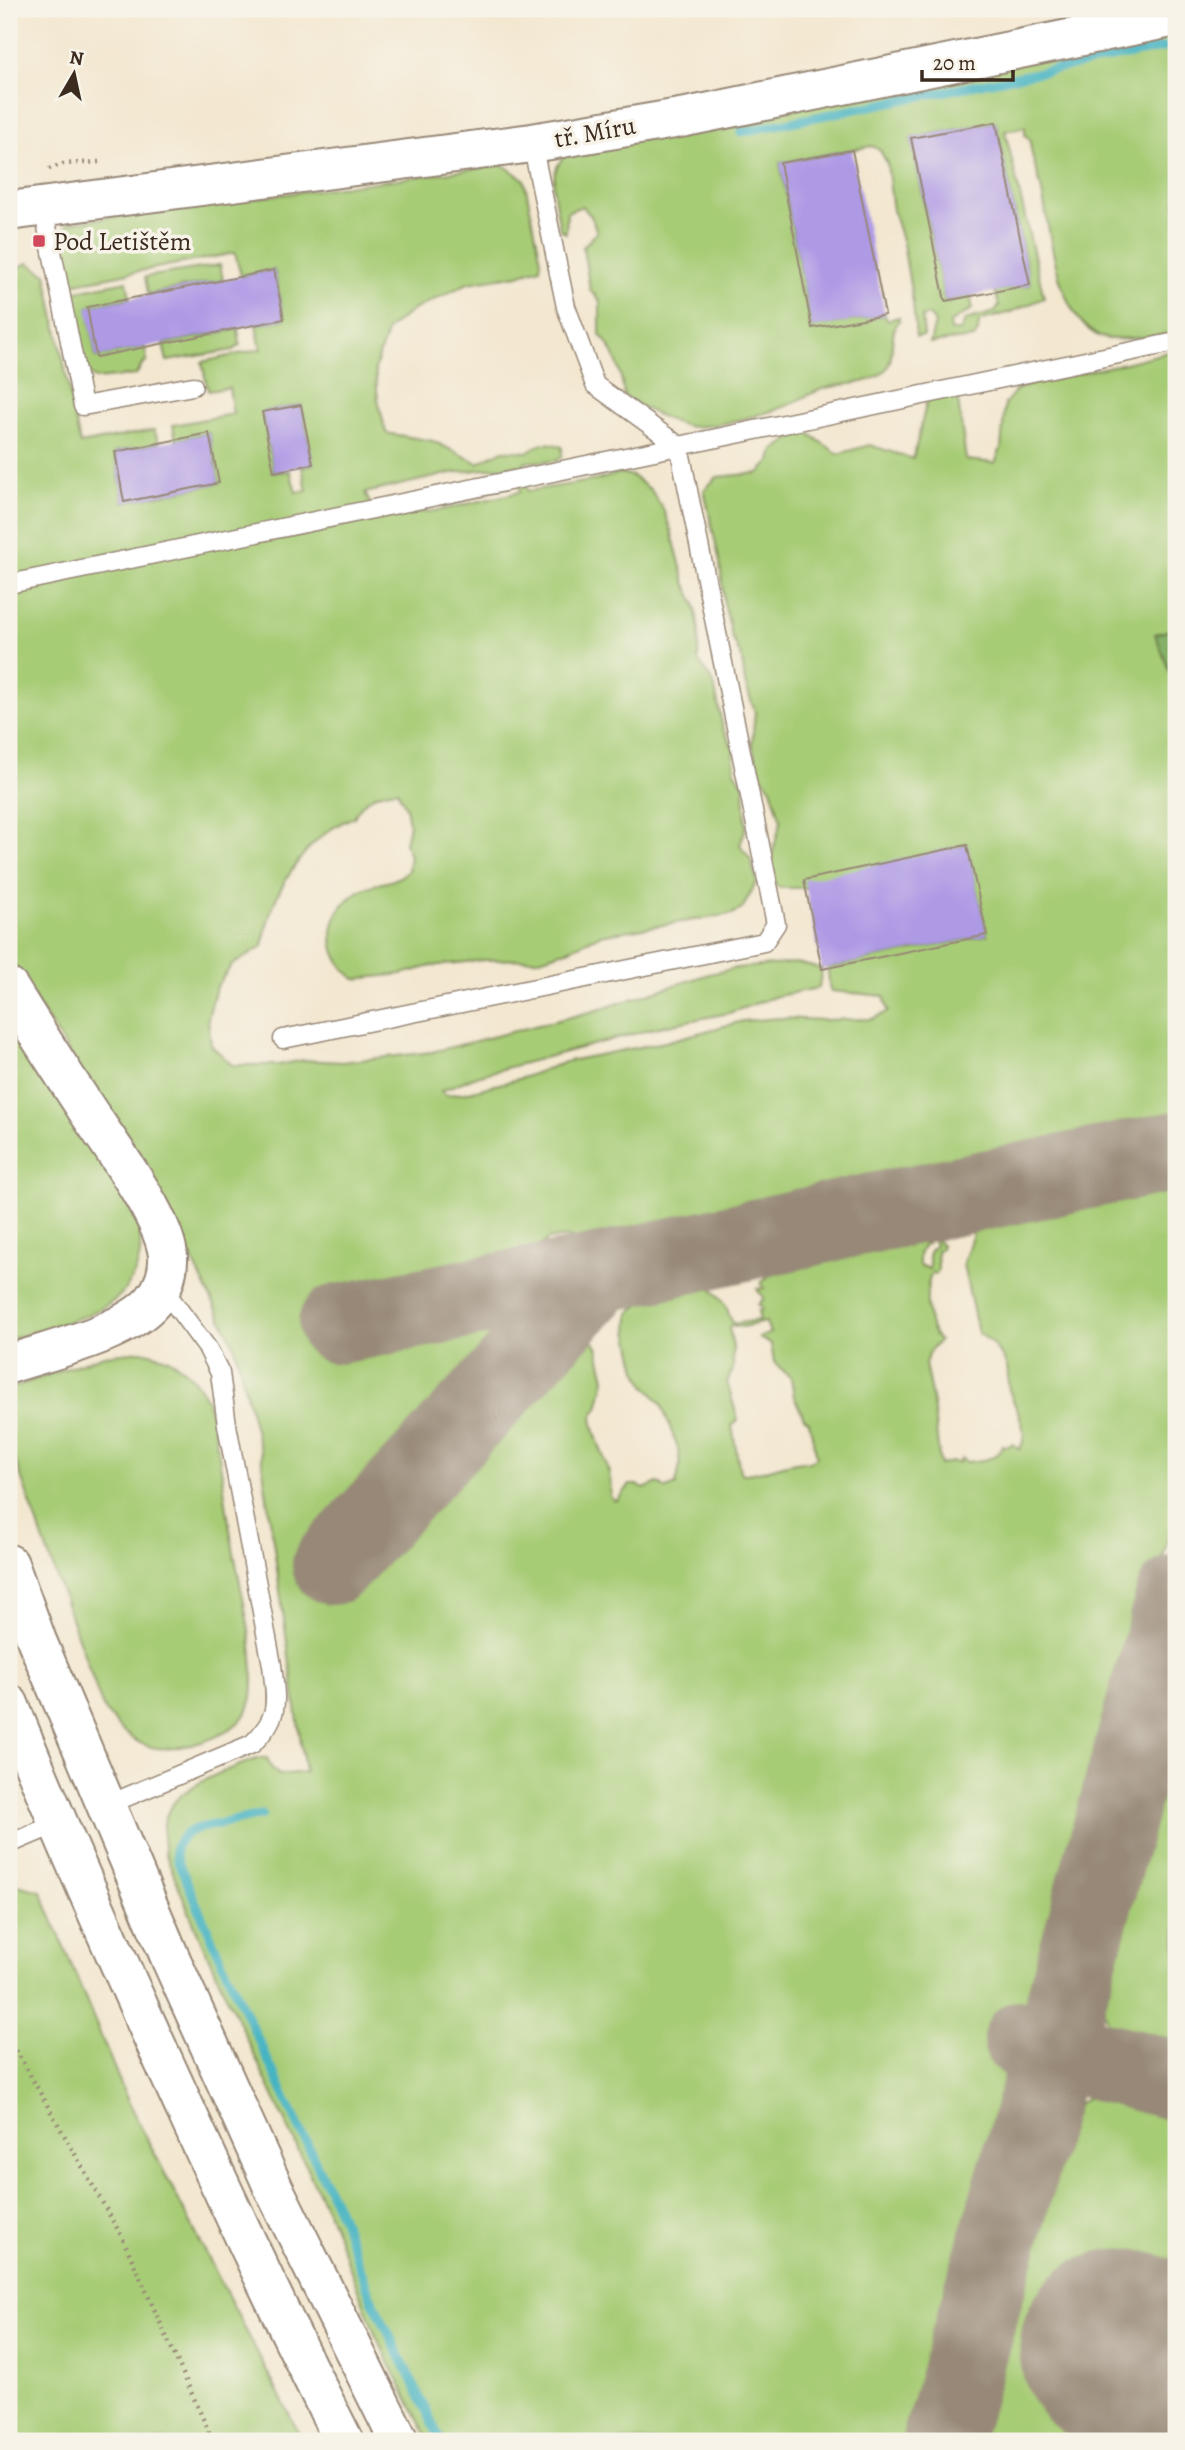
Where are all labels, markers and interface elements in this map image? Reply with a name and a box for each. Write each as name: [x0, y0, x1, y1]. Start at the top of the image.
north arrow: [38, 38, 108, 108]
scale bar: [922, 38, 1014, 82]
text: N: [68, 44, 86, 72]
text: 20 m: [933, 49, 976, 77]
street label: tř. Míru: [552, 107, 639, 156]
place label: Pod Letištěm: [53, 224, 191, 259]
marker: Pod Letištěm: [31, 233, 47, 249]

